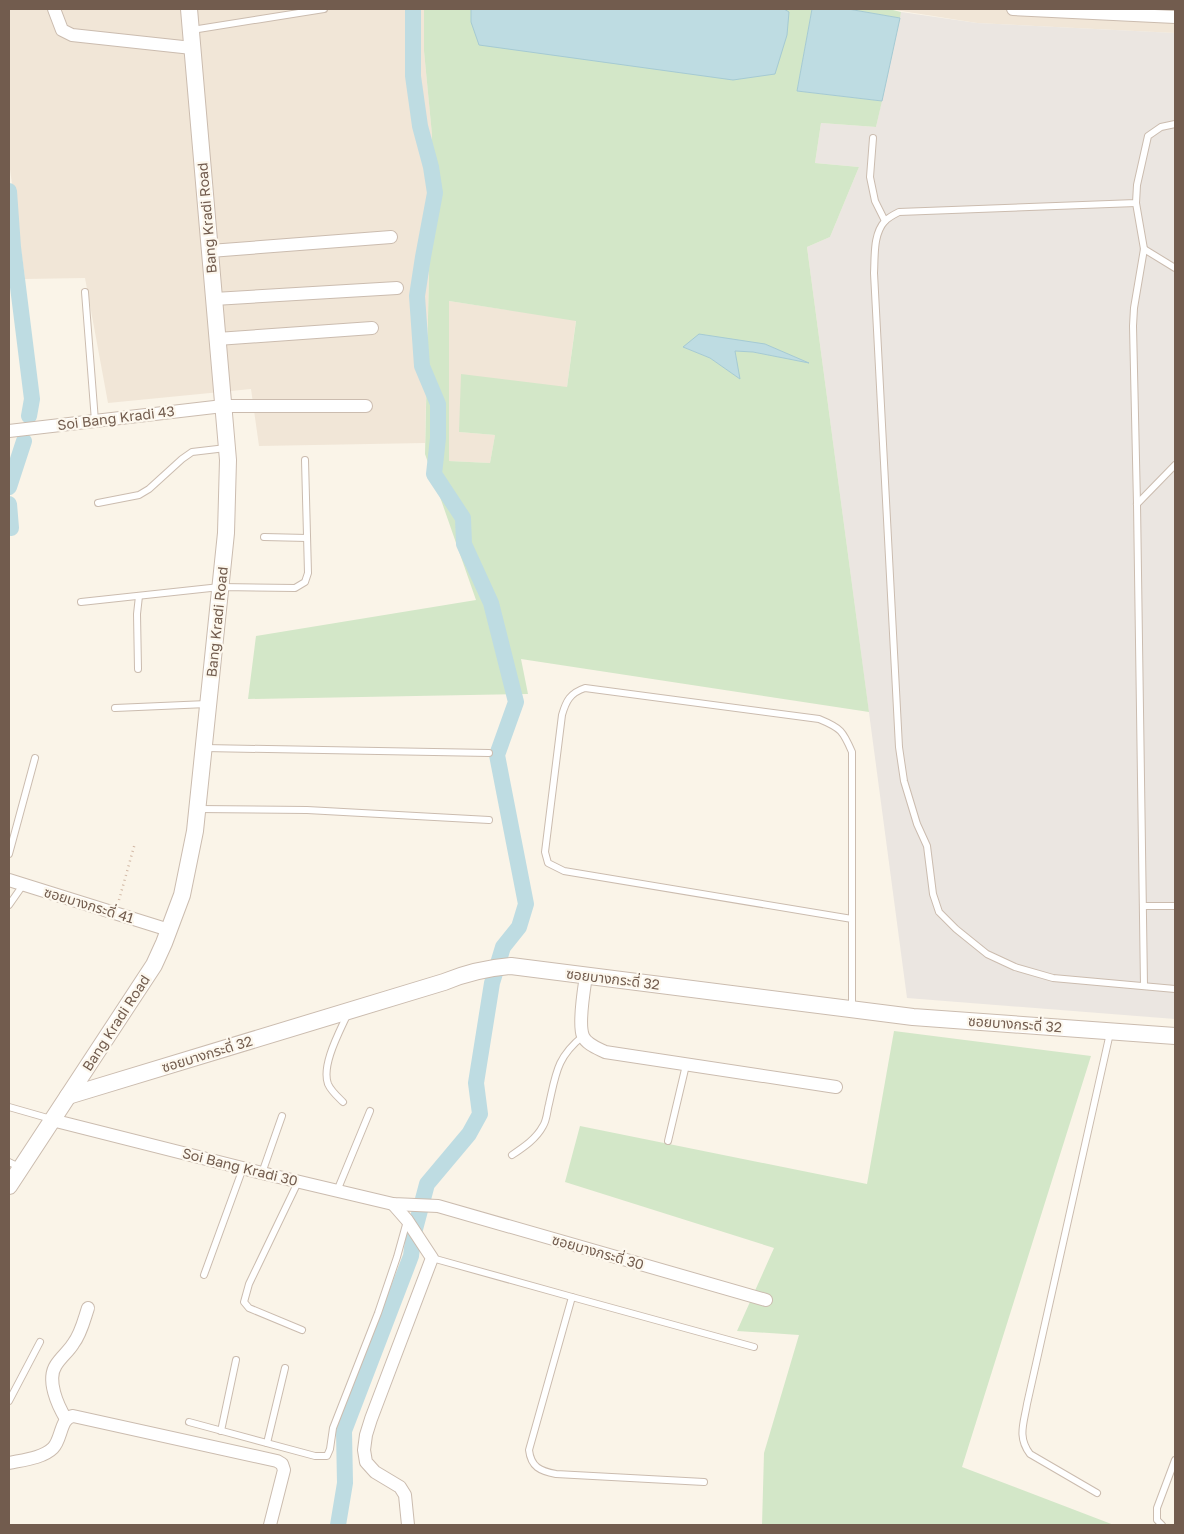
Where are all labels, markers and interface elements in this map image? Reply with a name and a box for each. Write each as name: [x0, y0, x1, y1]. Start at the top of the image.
street label: Bang Kradi Road: [193, 162, 220, 274]
street label: Soi Bang Kradi 43: [56, 402, 176, 433]
street label: Bang Kradi Road: [202, 566, 231, 678]
street label: ซอยบางกระดี่ 41: [42, 882, 137, 926]
street label: ซอยบางกระดี่ 32: [565, 963, 661, 993]
street label: Bang Kradi Road: [78, 972, 153, 1074]
street label: ซอยบางกระดี่ 32: [967, 1011, 1063, 1035]
street label: ซอยบางกระดี่ 32: [159, 1031, 254, 1075]
street label: Soi Bang Kradi 30: [181, 1144, 300, 1189]
street label: ซอยบางกระดี่ 30: [550, 1229, 646, 1273]

